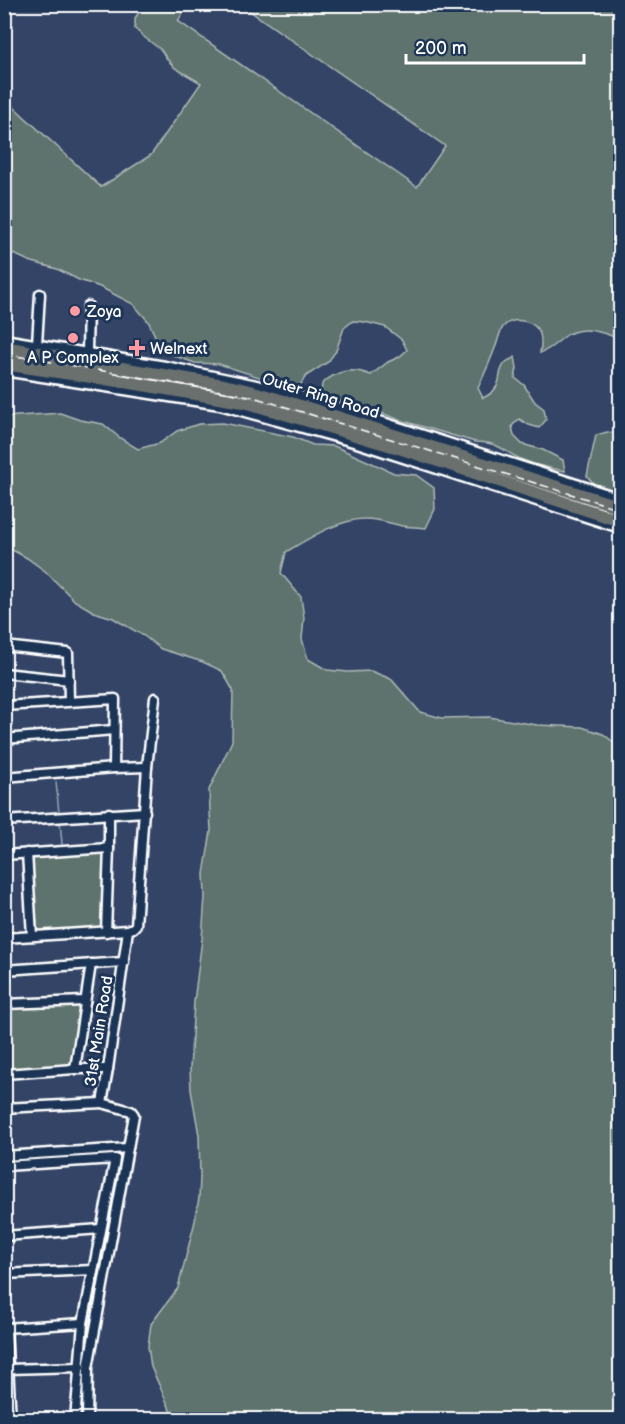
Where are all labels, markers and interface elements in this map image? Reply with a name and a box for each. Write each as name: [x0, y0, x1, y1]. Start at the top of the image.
scale bar: [406, 27, 584, 65]
text: 200 m: [415, 38, 467, 59]
place label: Zoya: [86, 303, 122, 322]
marker: Zoya: [68, 304, 82, 318]
marker: A P Complex: [66, 331, 80, 345]
marker: Welnext: [128, 339, 146, 357]
place label: Welnext: [150, 340, 208, 359]
place label: A P Complex: [27, 349, 119, 368]
street label: Outer Ring Road: [260, 370, 381, 423]
street label: 31st Main Road: [81, 975, 118, 1088]

